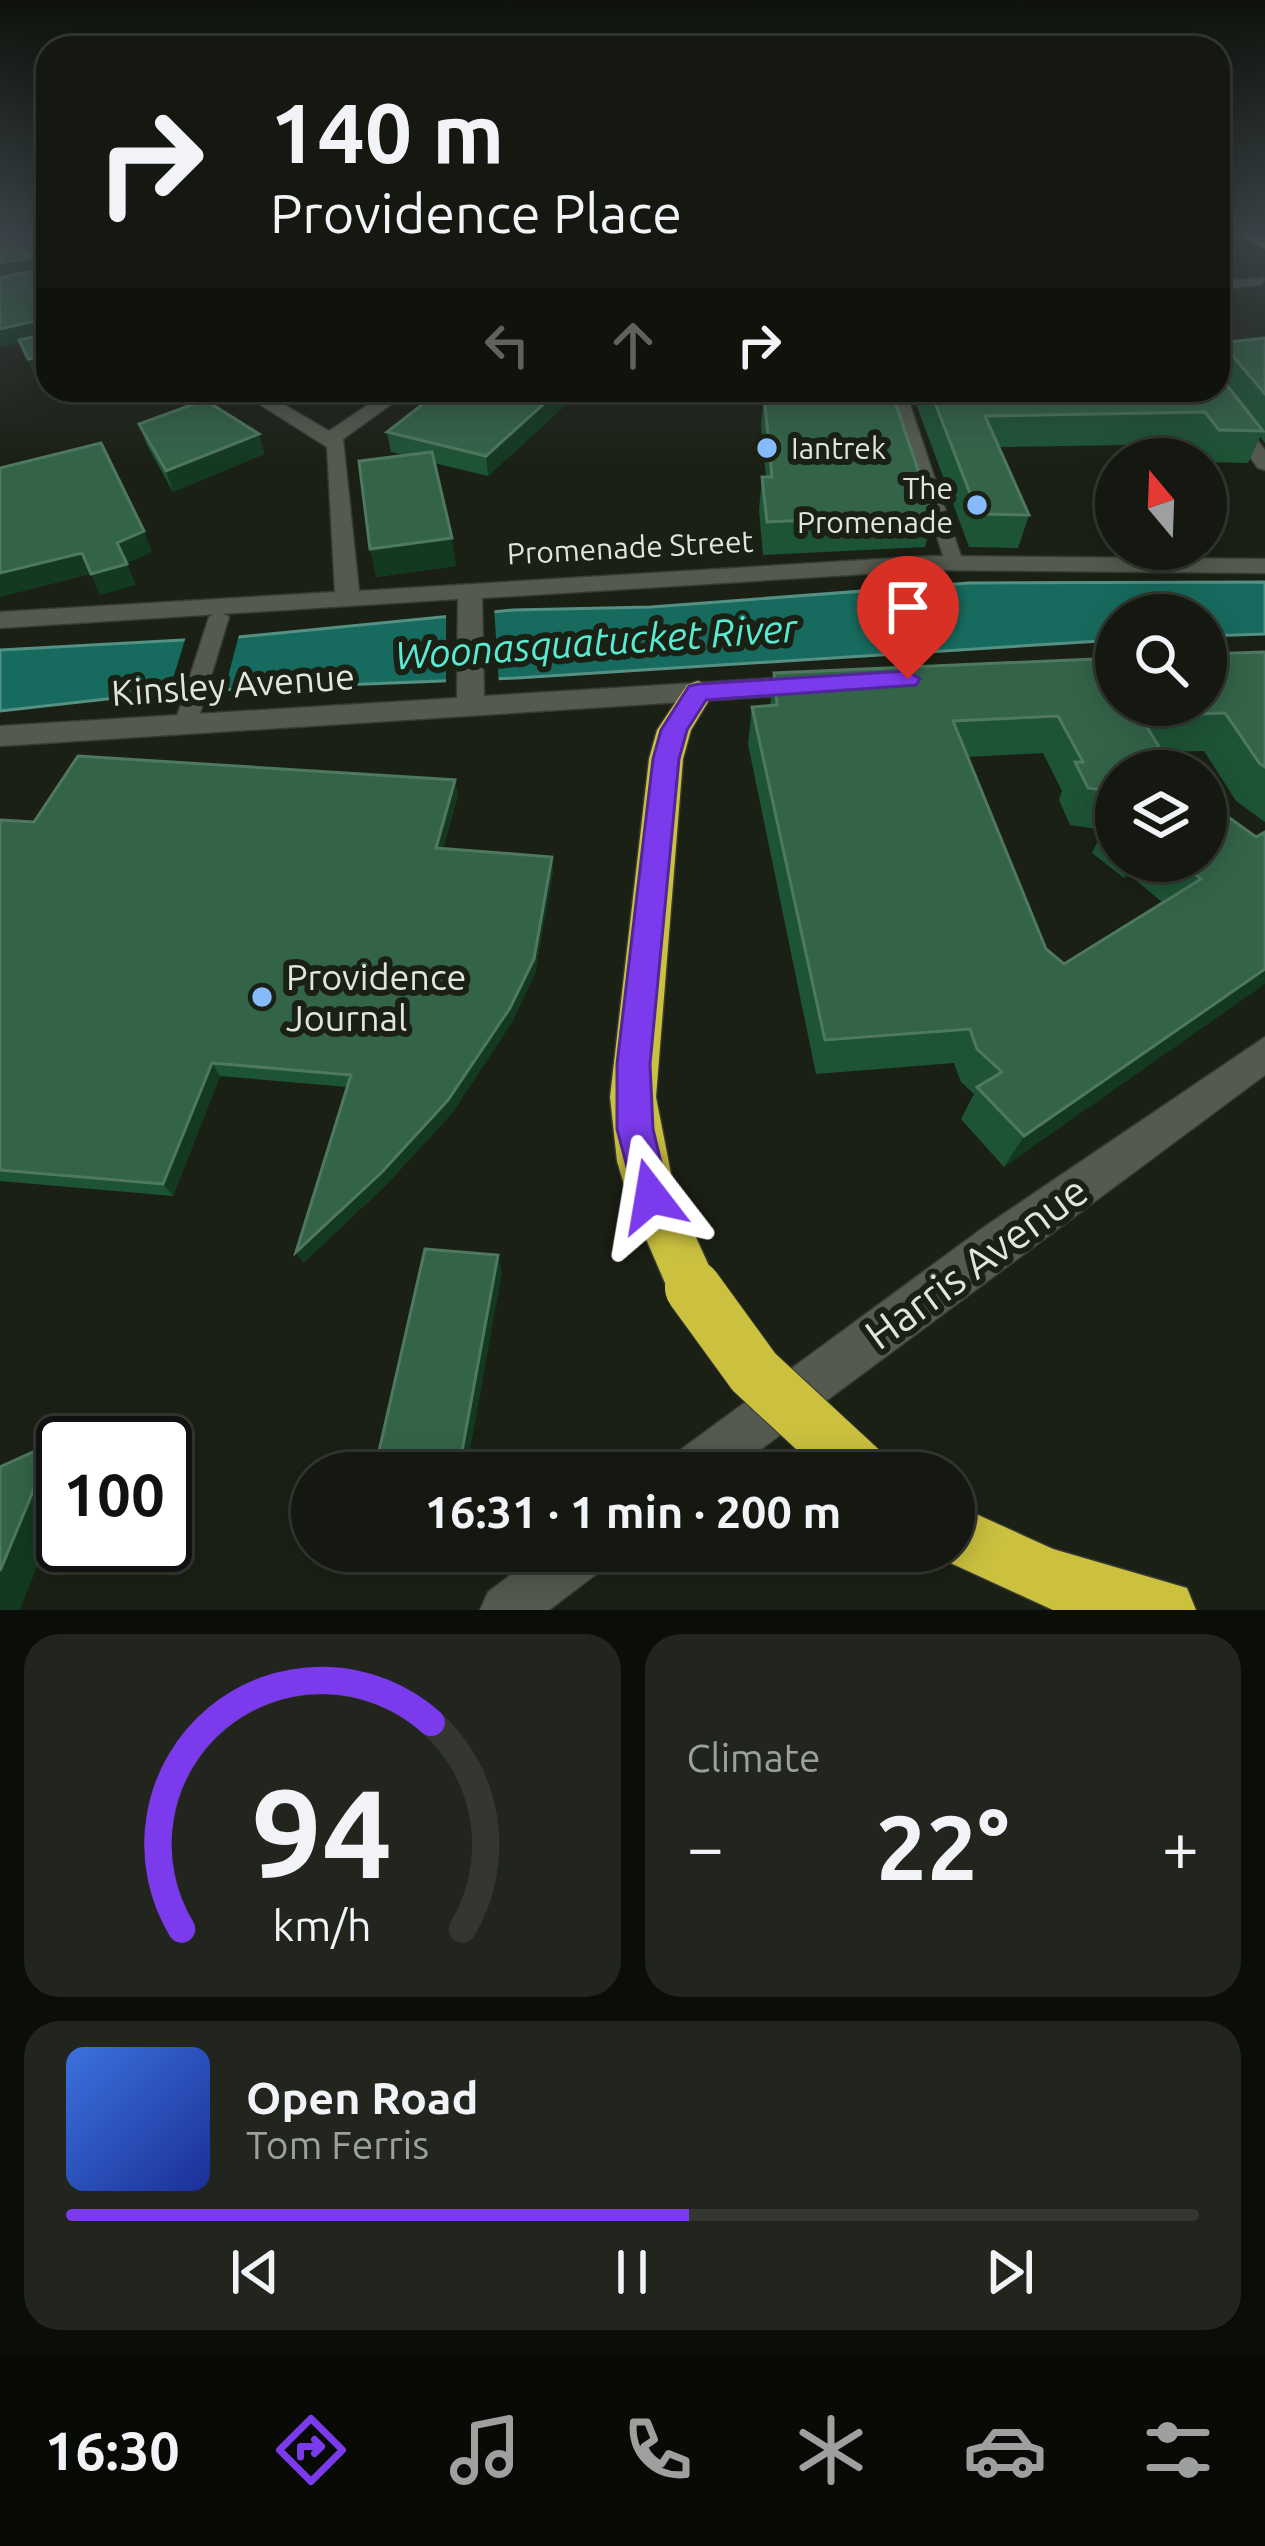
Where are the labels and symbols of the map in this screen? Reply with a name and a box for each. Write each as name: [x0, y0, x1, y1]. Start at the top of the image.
place label: Iantrek: [791, 431, 886, 465]
marker: Iantrek: [754, 435, 780, 461]
north arrow: [1095, 438, 1227, 570]
place label: The Promenade: [797, 471, 953, 539]
marker: The Promenade: [964, 492, 990, 518]
street label: Promenade Street: [506, 524, 754, 570]
pin: [857, 556, 959, 679]
water label: Woonasquatucket River: [393, 605, 800, 677]
street label: Kinsley Avenue: [110, 655, 356, 713]
place label: Providence Journal: [286, 956, 466, 1038]
marker: Providence Journal: [249, 984, 275, 1010]
position arrow: [588, 1133, 714, 1259]
street label: Harris Avenue: [856, 1166, 1096, 1358]
speed limit sign: 100: [36, 1416, 192, 1572]

